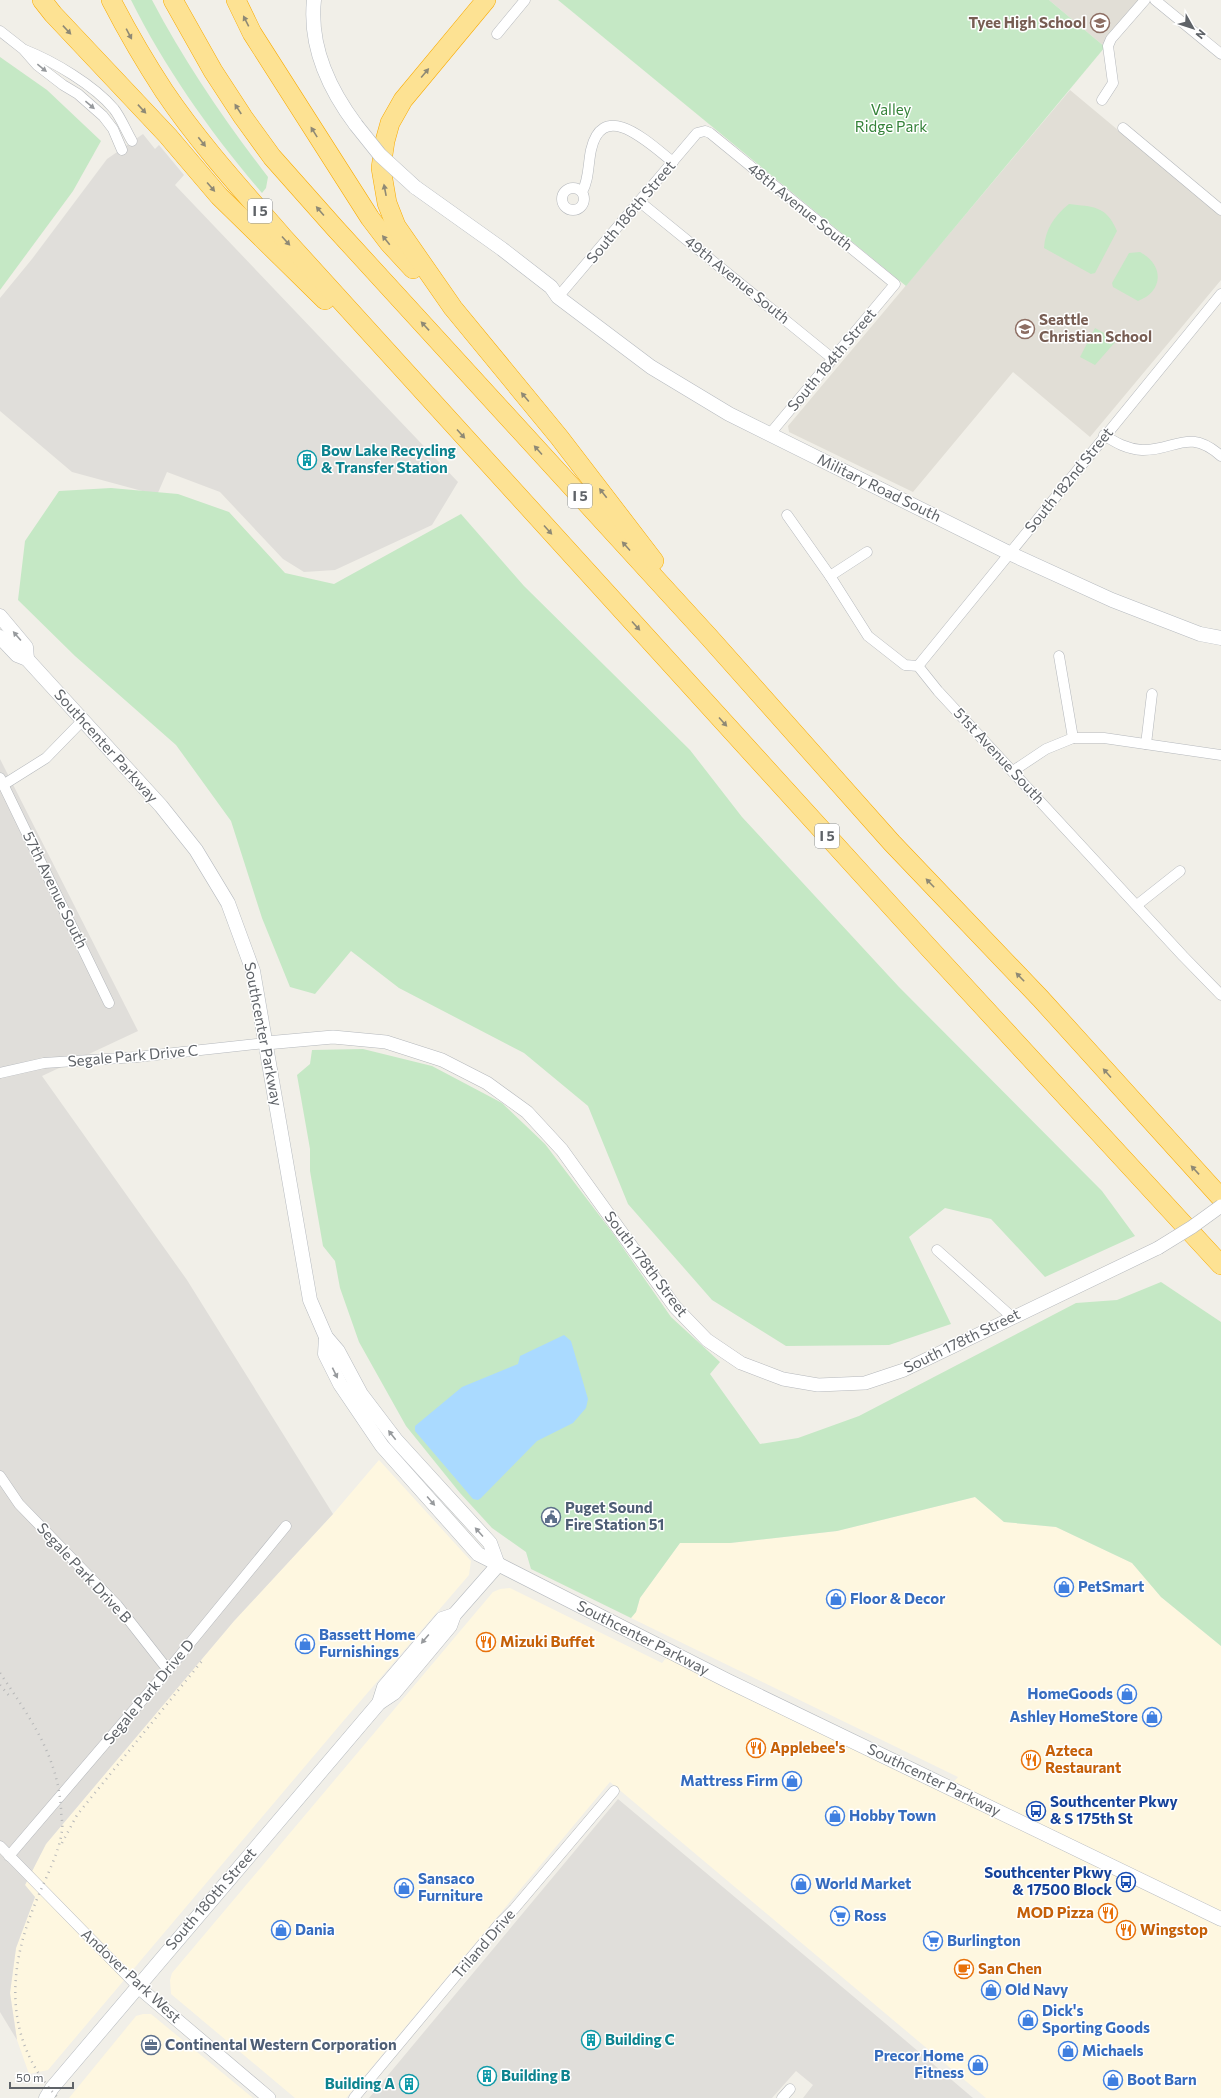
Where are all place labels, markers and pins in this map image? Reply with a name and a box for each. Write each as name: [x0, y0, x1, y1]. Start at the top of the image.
school or university icon: Tyee High School: [1089, 12, 1111, 34]
place label: Tyee High School: [968, 13, 1086, 31]
place label: Seattle Christian School: [1039, 310, 1152, 345]
school or university icon: Seattle Christian School: [1014, 318, 1036, 340]
place label: Bow Lake Recycling & Transfer Station: [321, 441, 456, 476]
building icon: Bow Lake Recycling & Transfer Station: [296, 449, 318, 471]
place label: Puget Sound Fire Station 51: [565, 1498, 664, 1533]
public building icon: Puget Sound Fire Station 51: [540, 1506, 562, 1528]
shop icon: PetSmart: [1053, 1576, 1075, 1598]
place label: PetSmart: [1078, 1577, 1144, 1595]
shop icon: Floor & Decor: [825, 1588, 847, 1610]
place label: Floor & Decor: [850, 1589, 945, 1607]
place label: Bassett Home Furnishings: [319, 1625, 415, 1660]
restaurant icon: Mizuki Buffet: [475, 1631, 497, 1653]
place label: Mizuki Buffet: [500, 1632, 595, 1650]
shop icon: Bassett Home Furnishings: [294, 1633, 316, 1655]
shop icon: HomeGoods: [1116, 1683, 1138, 1705]
place label: HomeGoods: [1027, 1684, 1113, 1702]
shop icon: Ashley HomeStore: [1141, 1706, 1163, 1728]
place label: Ashley HomeStore: [1010, 1707, 1138, 1725]
restaurant icon: Applebee's: [745, 1737, 767, 1759]
place label: Applebee's: [770, 1738, 846, 1756]
place label: Azteca Restaurant: [1045, 1741, 1121, 1776]
restaurant icon: Azteca Restaurant: [1020, 1749, 1042, 1771]
shop icon: Mattress Firm: [781, 1770, 803, 1792]
place label: Mattress Firm: [680, 1771, 778, 1789]
place label: Southcenter Pkwy & S 175th St: [1050, 1792, 1178, 1827]
bus stop icon: Southcenter Pkwy & S 175th St: [1025, 1800, 1047, 1822]
shop icon: Hobby Town: [824, 1805, 846, 1827]
place label: Hobby Town: [849, 1806, 936, 1824]
place label: Southcenter Pkwy & 17500 Block: [984, 1863, 1113, 1898]
place label: Sansaco Furniture: [418, 1869, 483, 1904]
bus stop icon: Southcenter Pkwy & 17500 Block: [1115, 1871, 1137, 1893]
shop icon: World Market: [790, 1873, 812, 1895]
place label: World Market: [815, 1874, 911, 1892]
shop icon: Sansaco Furniture: [393, 1877, 415, 1899]
restaurant icon: MOD Pizza: [1097, 1902, 1119, 1924]
place label: MOD Pizza: [1016, 1903, 1094, 1921]
supermarket icon: Ross: [829, 1905, 851, 1927]
place label: Ross: [854, 1906, 887, 1924]
shop icon: Dania: [270, 1919, 292, 1941]
restaurant icon: Wingstop: [1115, 1919, 1137, 1941]
place label: Dania: [295, 1920, 335, 1938]
place label: Wingstop: [1140, 1920, 1208, 1938]
supermarket icon: Burlington: [922, 1930, 944, 1952]
place label: Burlington: [947, 1931, 1021, 1949]
cafe icon: San Chen: [953, 1958, 975, 1980]
place label: San Chen: [978, 1959, 1042, 1977]
shop icon: Old Navy: [980, 1979, 1002, 2001]
place label: Old Navy: [1005, 1980, 1069, 1998]
place label: Dick's Sporting Goods: [1042, 2001, 1150, 2036]
shop icon: Dick's Sporting Goods: [1017, 2009, 1039, 2031]
building icon: Building C: [580, 2029, 602, 2051]
place label: Building C: [605, 2030, 675, 2048]
office icon: Continental Western Corporation: [140, 2034, 162, 2056]
place label: Continental Western Corporation: [165, 2035, 397, 2053]
shop icon: Michaels: [1057, 2040, 1079, 2062]
place label: Michaels: [1082, 2041, 1143, 2059]
place label: Precor Home Fitness: [874, 2046, 964, 2081]
shop icon: Precor Home Fitness: [967, 2054, 989, 2076]
building icon: Building B: [476, 2065, 498, 2087]
place label: Building B: [501, 2066, 570, 2084]
shop icon: Boot Barn: [1102, 2069, 1124, 2091]
place label: Boot Barn: [1127, 2070, 1197, 2088]
building icon: Building A: [398, 2073, 420, 2095]
place label: Building A: [325, 2074, 395, 2092]

